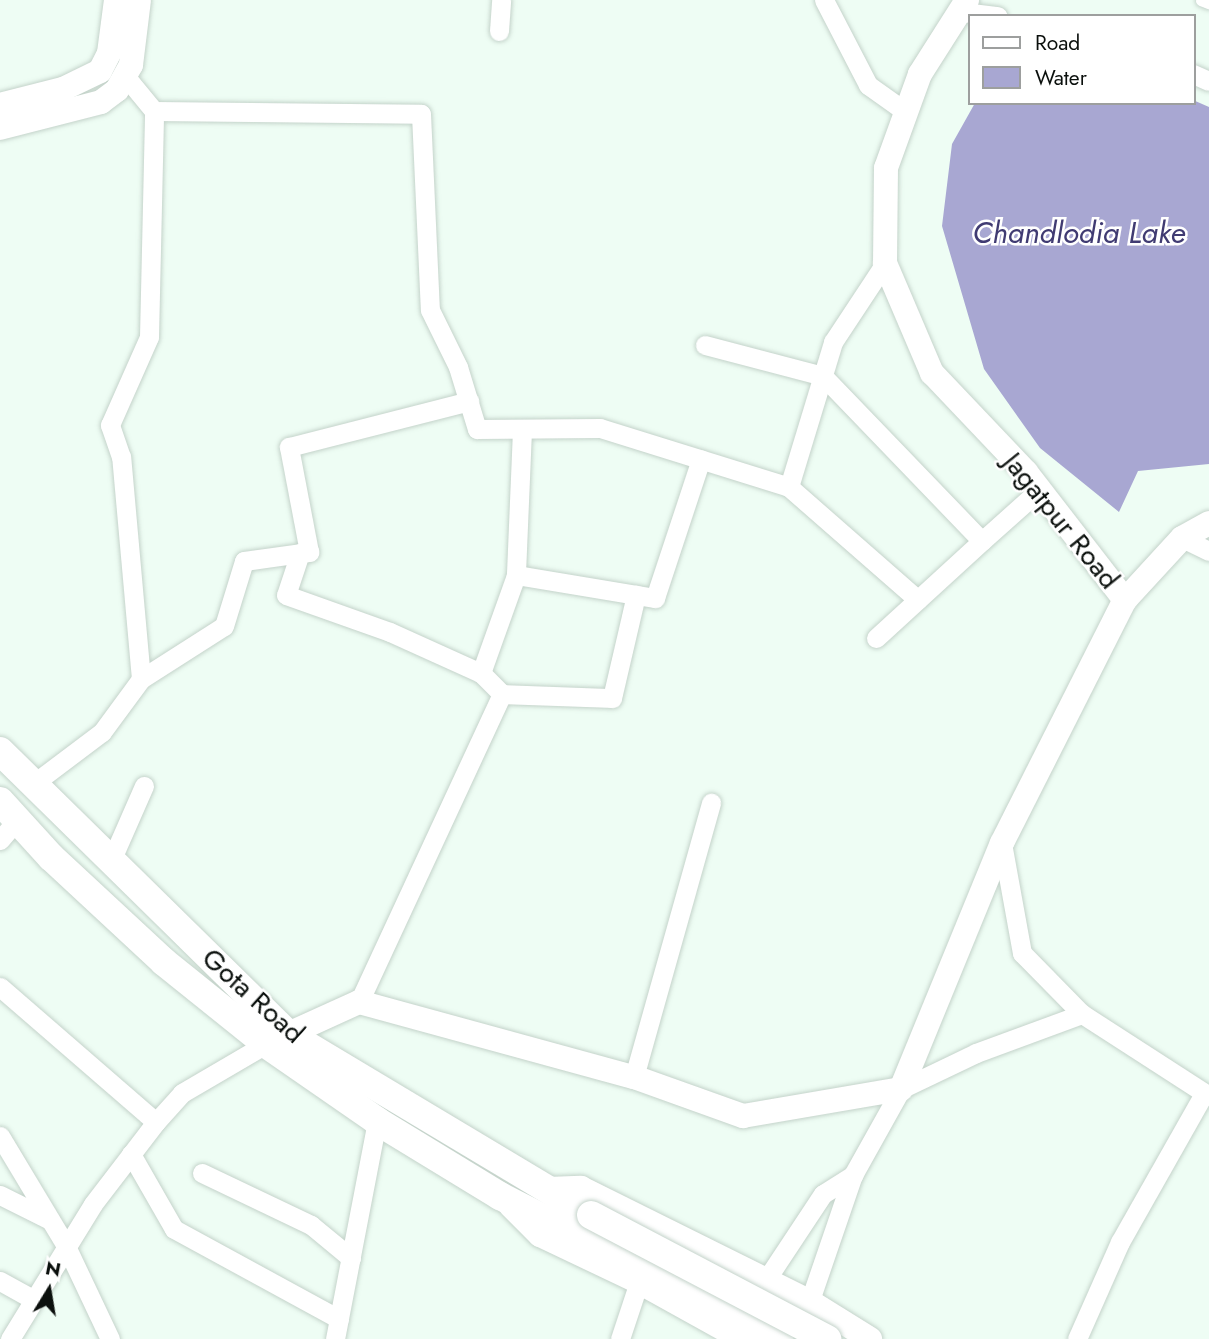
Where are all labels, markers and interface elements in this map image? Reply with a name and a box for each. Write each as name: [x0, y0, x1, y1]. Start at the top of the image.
legend: [968, 14, 1195, 105]
text: Road: [1035, 28, 1080, 58]
text: Water: [1035, 63, 1087, 93]
water label: Chandlodia Lake: [972, 215, 1186, 251]
street label: Jagatpur Road: [996, 446, 1126, 596]
street label: Gota Road: [195, 941, 311, 1051]
text: N: [43, 1254, 63, 1284]
north arrow: [14, 1255, 84, 1325]

